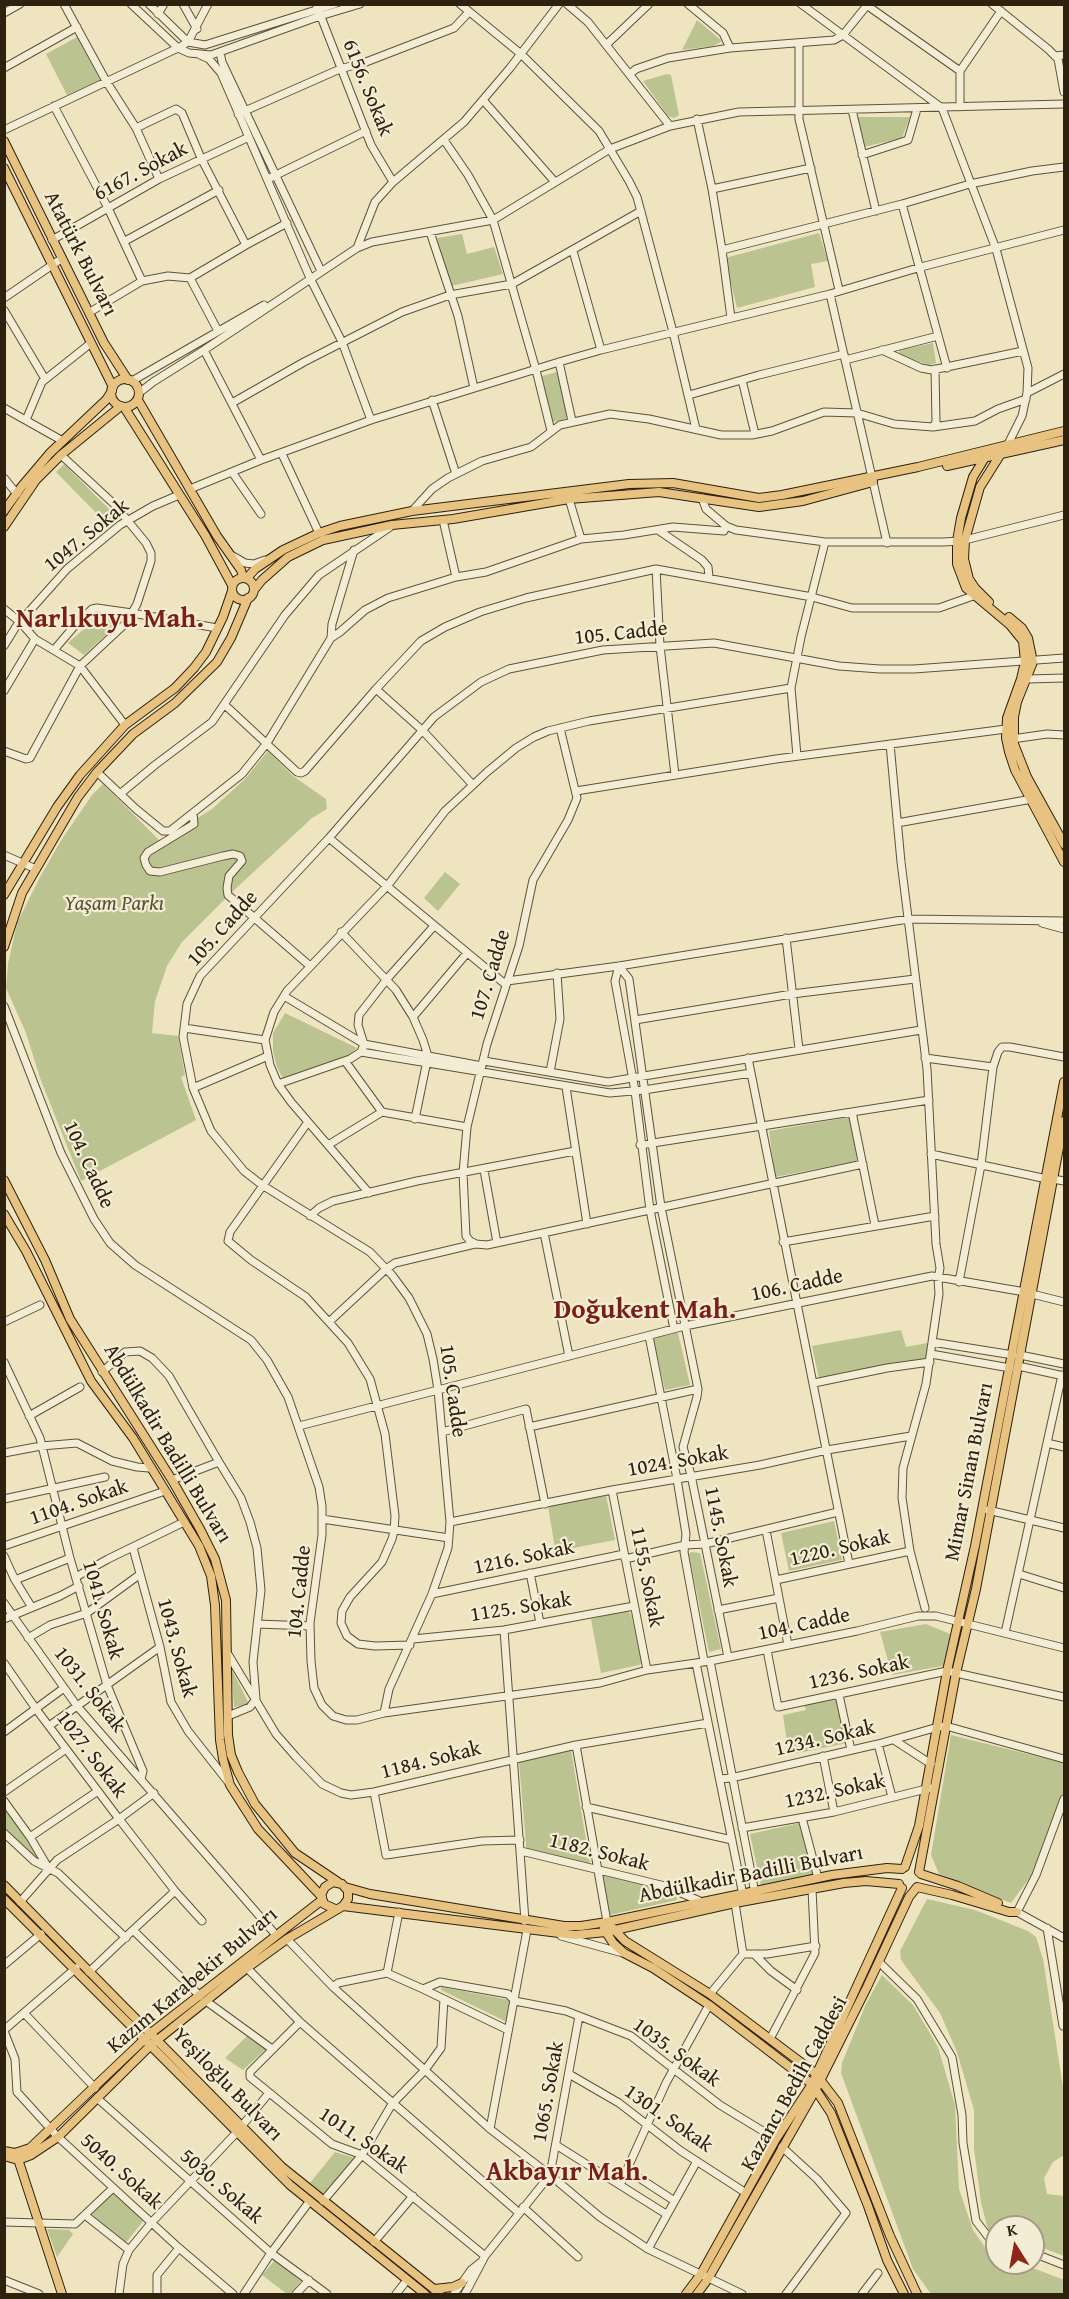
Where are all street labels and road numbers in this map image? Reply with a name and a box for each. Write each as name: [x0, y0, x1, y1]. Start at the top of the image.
street label: 6156. Sokak: [336, 36, 398, 140]
street label: 6167. Sokak: [90, 137, 192, 207]
street label: Atatürk Bulvarı: [38, 187, 122, 321]
street label: 1047. Sokak: [39, 494, 135, 578]
street label: 105. Cadde: [573, 617, 669, 651]
street label: 105. Cadde: [182, 886, 264, 972]
street label: 107. Cadde: [465, 927, 517, 1023]
street label: 104. Cadde: [57, 1117, 119, 1213]
street label: 106. Cadde: [749, 1264, 845, 1308]
street label: Abdülkadir Badilli Bulvarı: [97, 1340, 237, 1548]
street label: 105. Cadde: [433, 1343, 471, 1439]
street label: Mimar Sinan Bulvarı: [940, 1381, 1000, 1563]
street label: 1024. Sokak: [625, 1441, 731, 1483]
street label: 1104. Sokak: [26, 1474, 132, 1532]
street label: 1145. Sokak: [698, 1484, 742, 1590]
street label: 1155. Sokak: [624, 1524, 668, 1630]
street label: 1220. Sokak: [787, 1525, 893, 1573]
street label: 1216. Sokak: [471, 1535, 577, 1581]
street label: 104. Cadde: [283, 1544, 317, 1640]
street label: 1041. Sokak: [76, 1557, 128, 1663]
street label: 1125. Sokak: [468, 1588, 574, 1628]
street label: 1043. Sokak: [151, 1595, 201, 1701]
street label: 104. Cadde: [756, 1603, 852, 1647]
street label: 1031. Sokak: [48, 1642, 130, 1738]
street label: 1236. Sokak: [806, 1650, 912, 1696]
street label: 1027. Sokak: [50, 1707, 132, 1803]
street label: 1234. Sokak: [772, 1715, 878, 1763]
street label: 1184. Sokak: [378, 1736, 484, 1786]
street label: 1232. Sokak: [782, 1769, 888, 1815]
street label: 1182. Sokak: [546, 1828, 652, 1878]
street label: Abdülkadir Badilli Bulvarı: [637, 1841, 865, 1909]
street label: Kazım Karabekir Bulvarı: [103, 1903, 283, 2059]
street label: Kazancı Bedih Caddesi: [736, 1992, 854, 2176]
street label: 1035. Sokak: [627, 2013, 725, 2093]
street label: Yeşiloğlu Bulvarı: [167, 2023, 287, 2147]
street label: 1065. Sokak: [528, 2039, 570, 2145]
street label: 1301. Sokak: [619, 2079, 717, 2159]
street label: 1011. Sokak: [314, 2102, 412, 2180]
street label: 5040. Sokak: [75, 2128, 167, 2216]
street label: 5030. Sokak: [174, 2144, 268, 2230]

